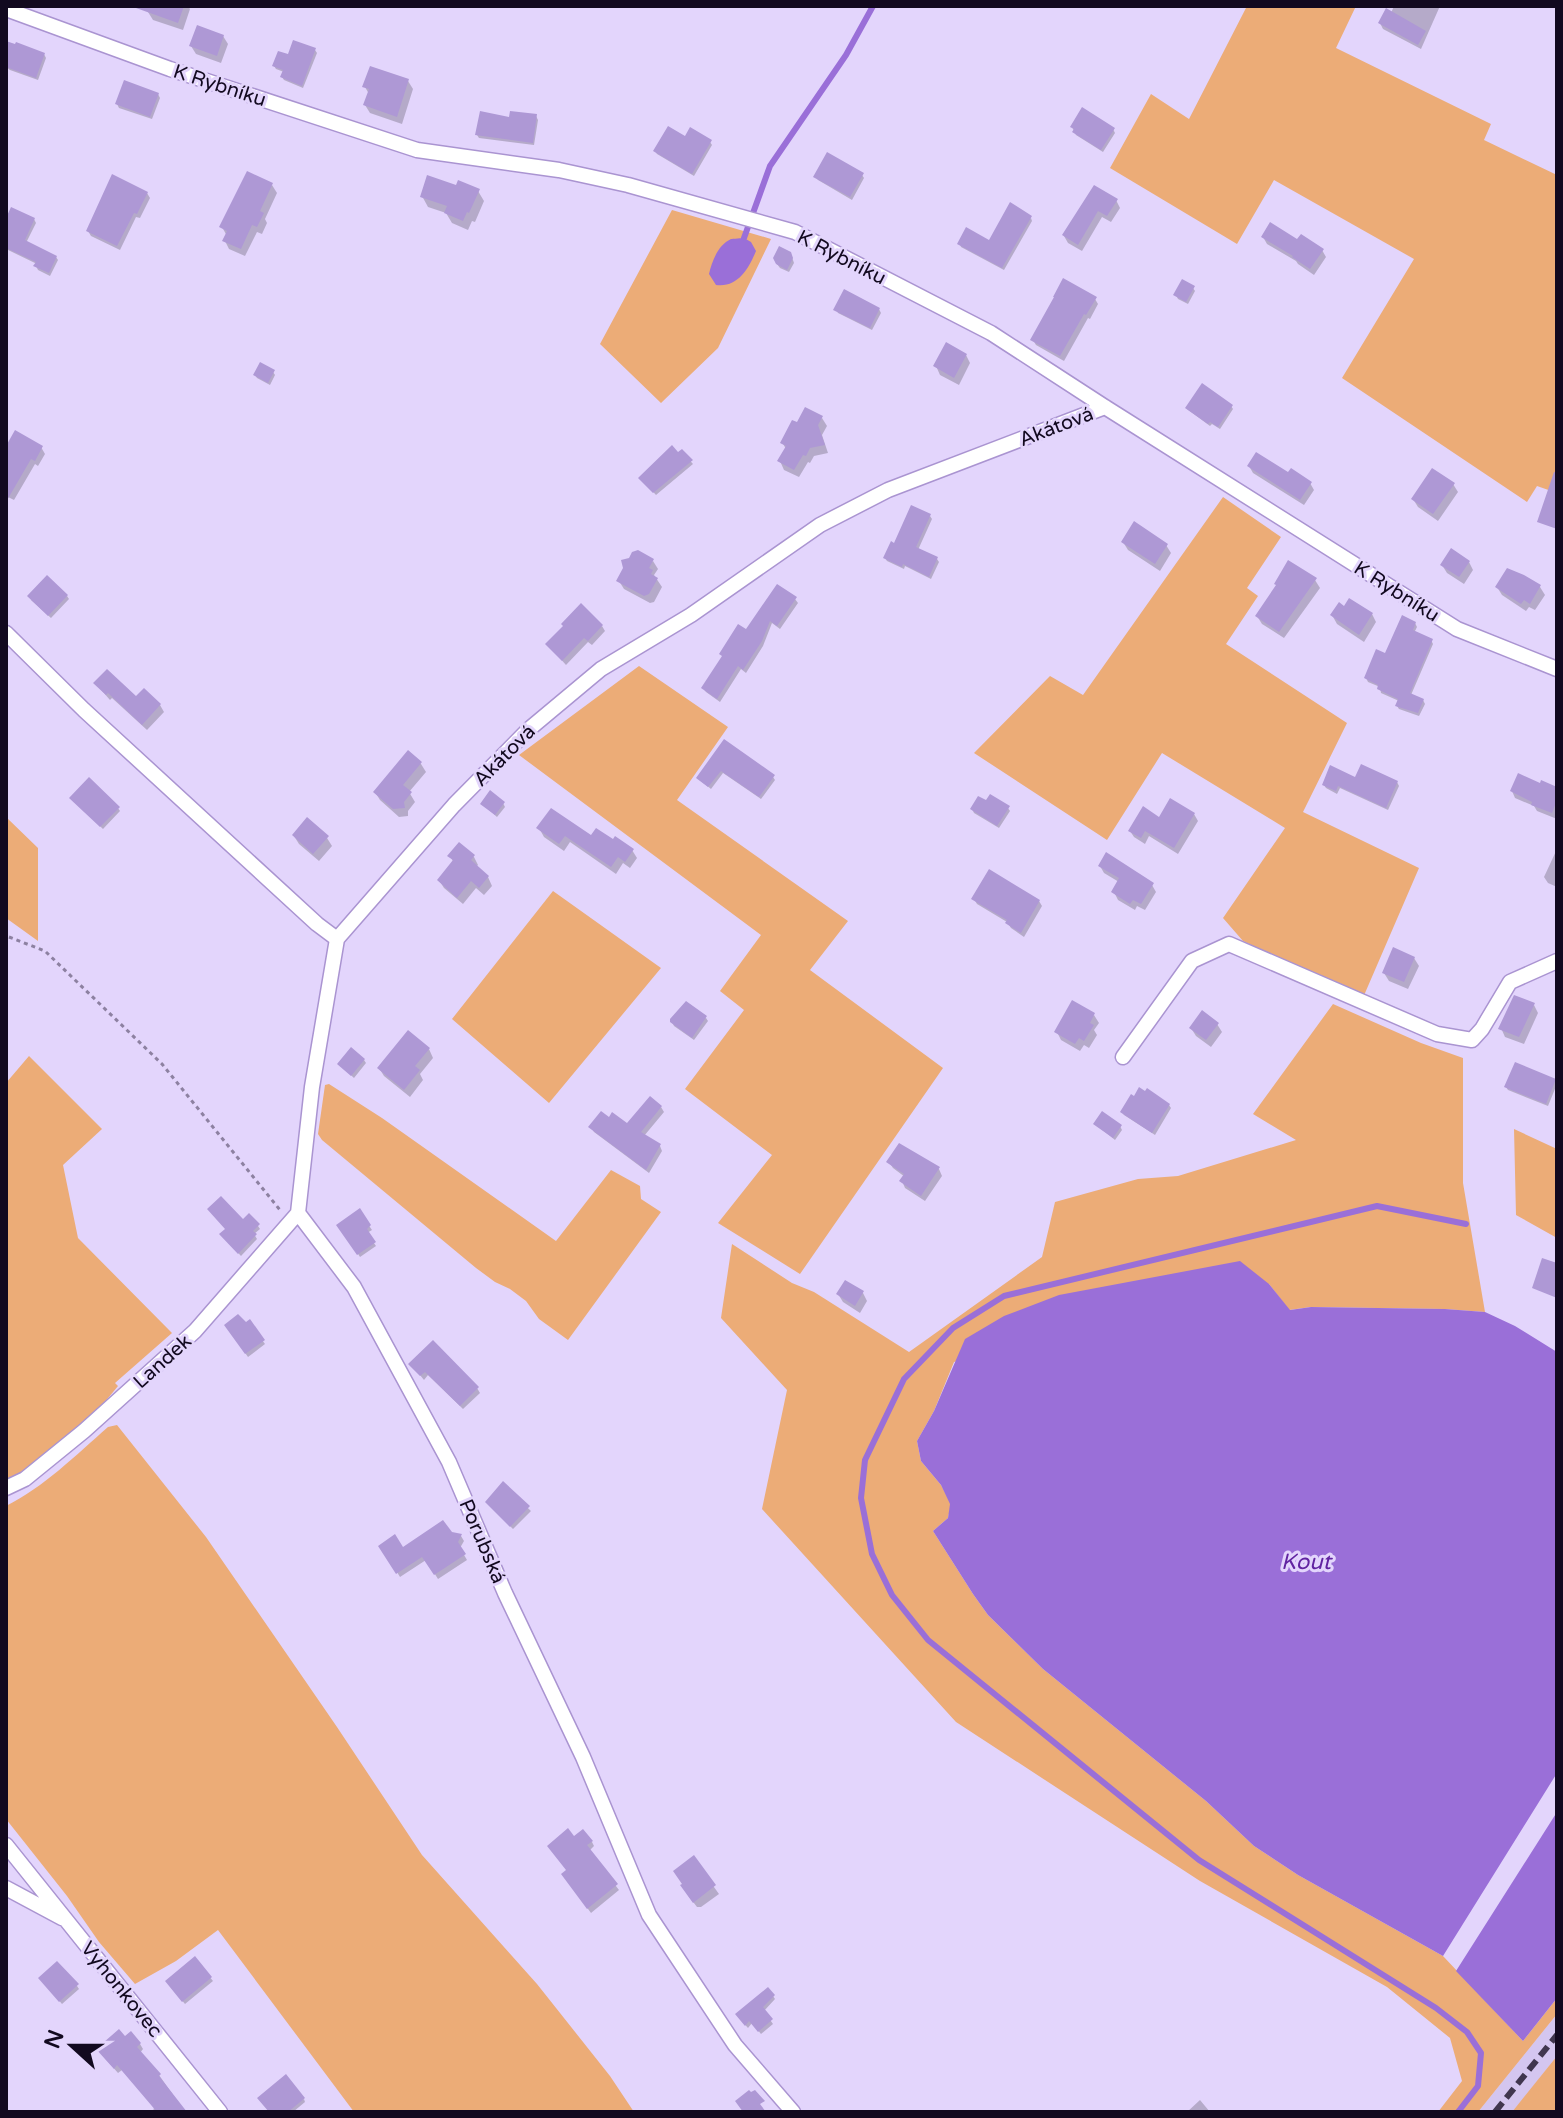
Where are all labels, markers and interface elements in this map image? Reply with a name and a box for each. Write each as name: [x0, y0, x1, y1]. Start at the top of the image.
street label: K Rybníku: [170, 60, 269, 112]
street label: K Rybníku: [793, 225, 890, 290]
street label: Akátová: [1016, 402, 1097, 452]
street label: K Rybníku: [1349, 556, 1444, 628]
street label: Akátová: [469, 720, 541, 792]
street label: Landek: [129, 1329, 197, 1394]
street label: Porubská: [454, 1496, 511, 1587]
water label: Kout: [1281, 1549, 1334, 1575]
street label: Vyhonkovec: [75, 1937, 167, 2042]
north arrow: [32, 2006, 112, 2086]
text: N: [39, 2026, 70, 2052]

